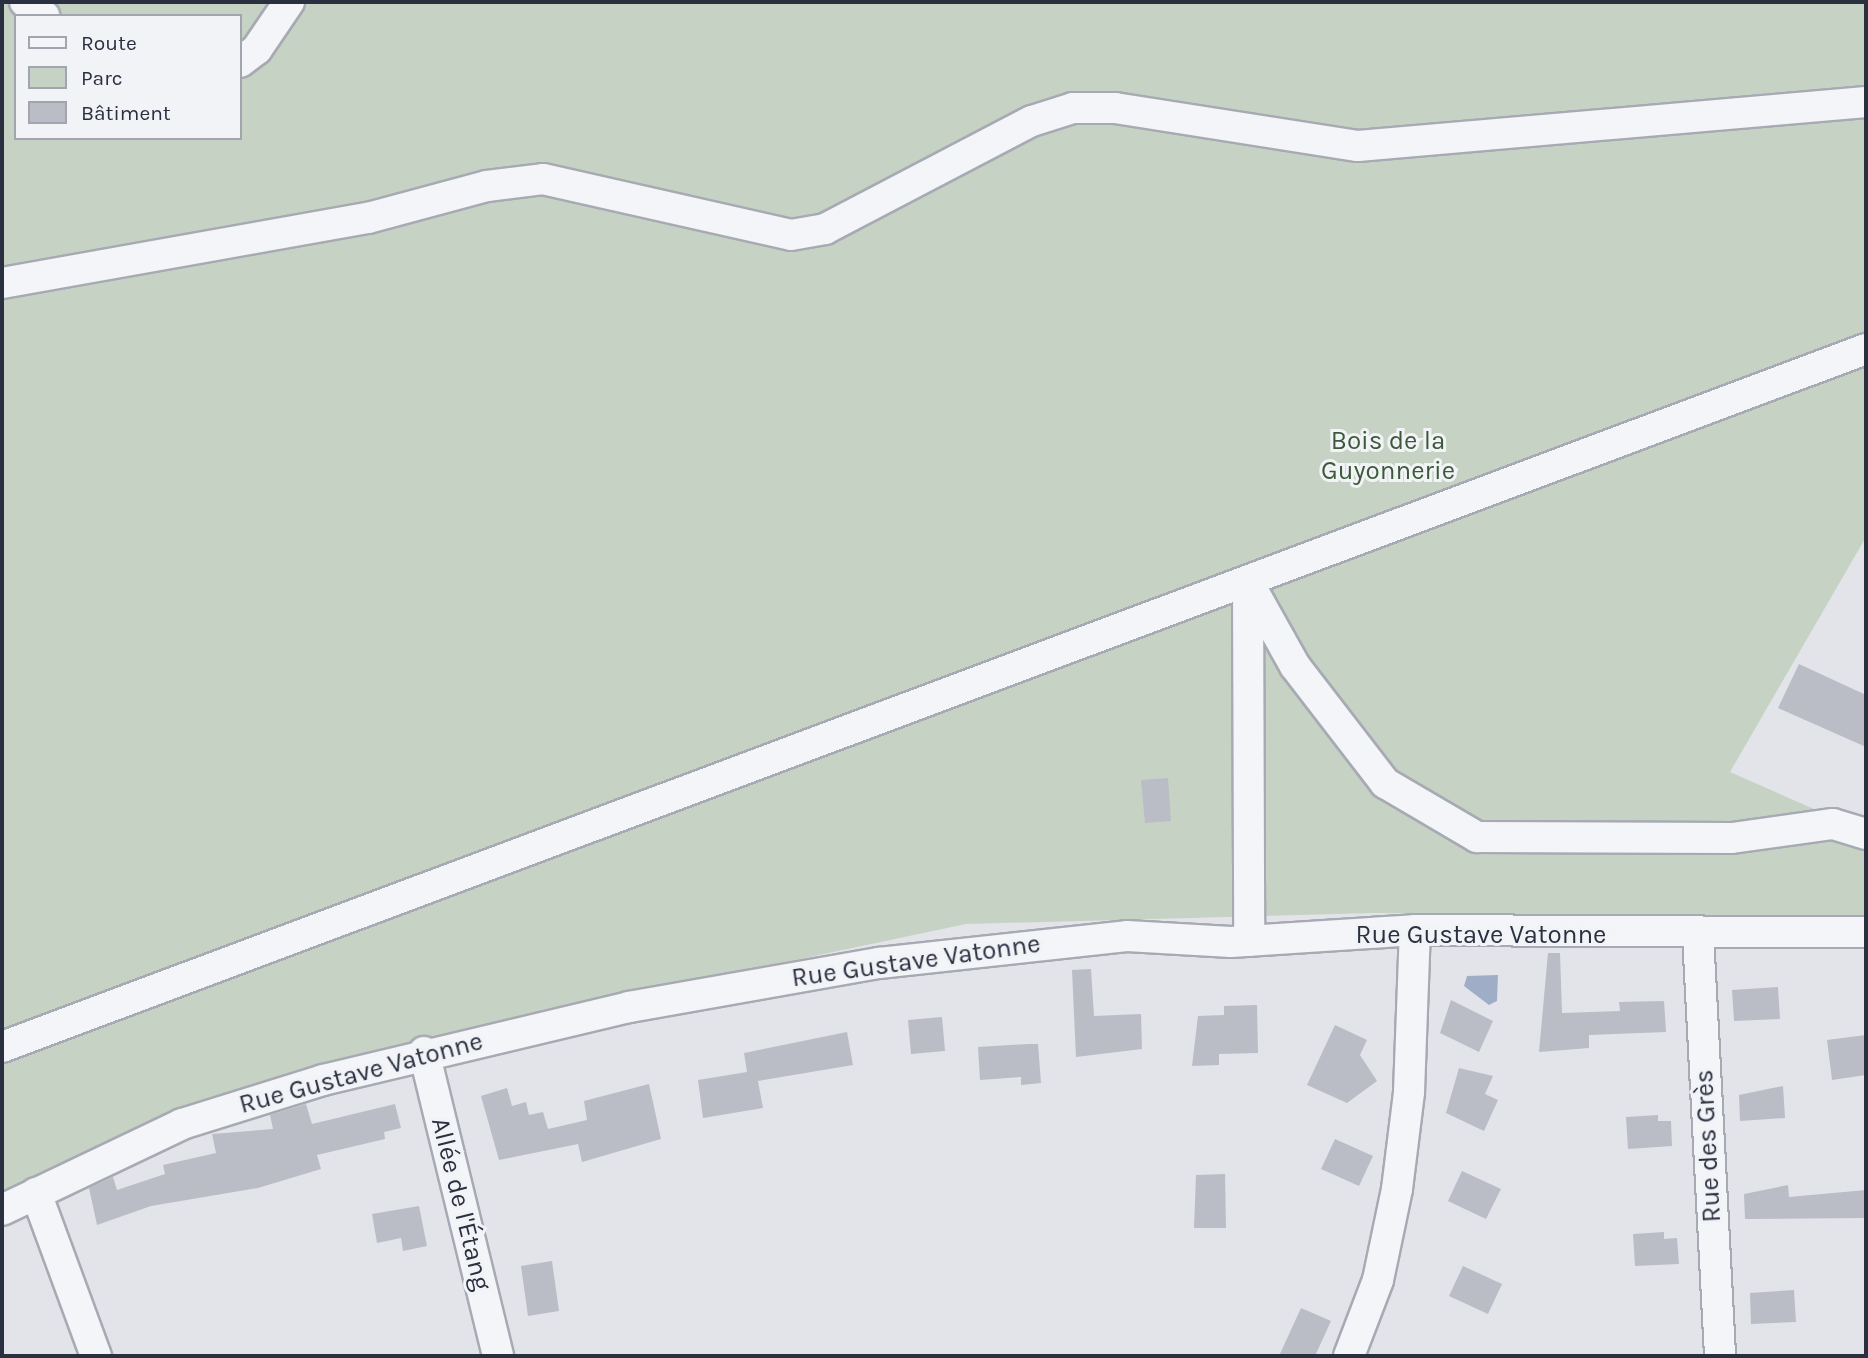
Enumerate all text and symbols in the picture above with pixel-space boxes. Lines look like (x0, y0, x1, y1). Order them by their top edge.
legend (14, 14, 242, 140)
text: Route (81, 31, 137, 55)
text: Parc (81, 66, 123, 90)
text: Bâtiment (81, 101, 171, 125)
park label: Bois de la Guyonnerie (1321, 425, 1455, 486)
street label: Rue Gustave Vatonne (1356, 919, 1606, 951)
street label: Rue Gustave Vatonne (790, 928, 1042, 994)
street label: Rue Gustave Vatonne (236, 1025, 486, 1121)
street label: Rue des Grès (1688, 1069, 1728, 1223)
street label: Allée de l'Étang (424, 1114, 498, 1294)

